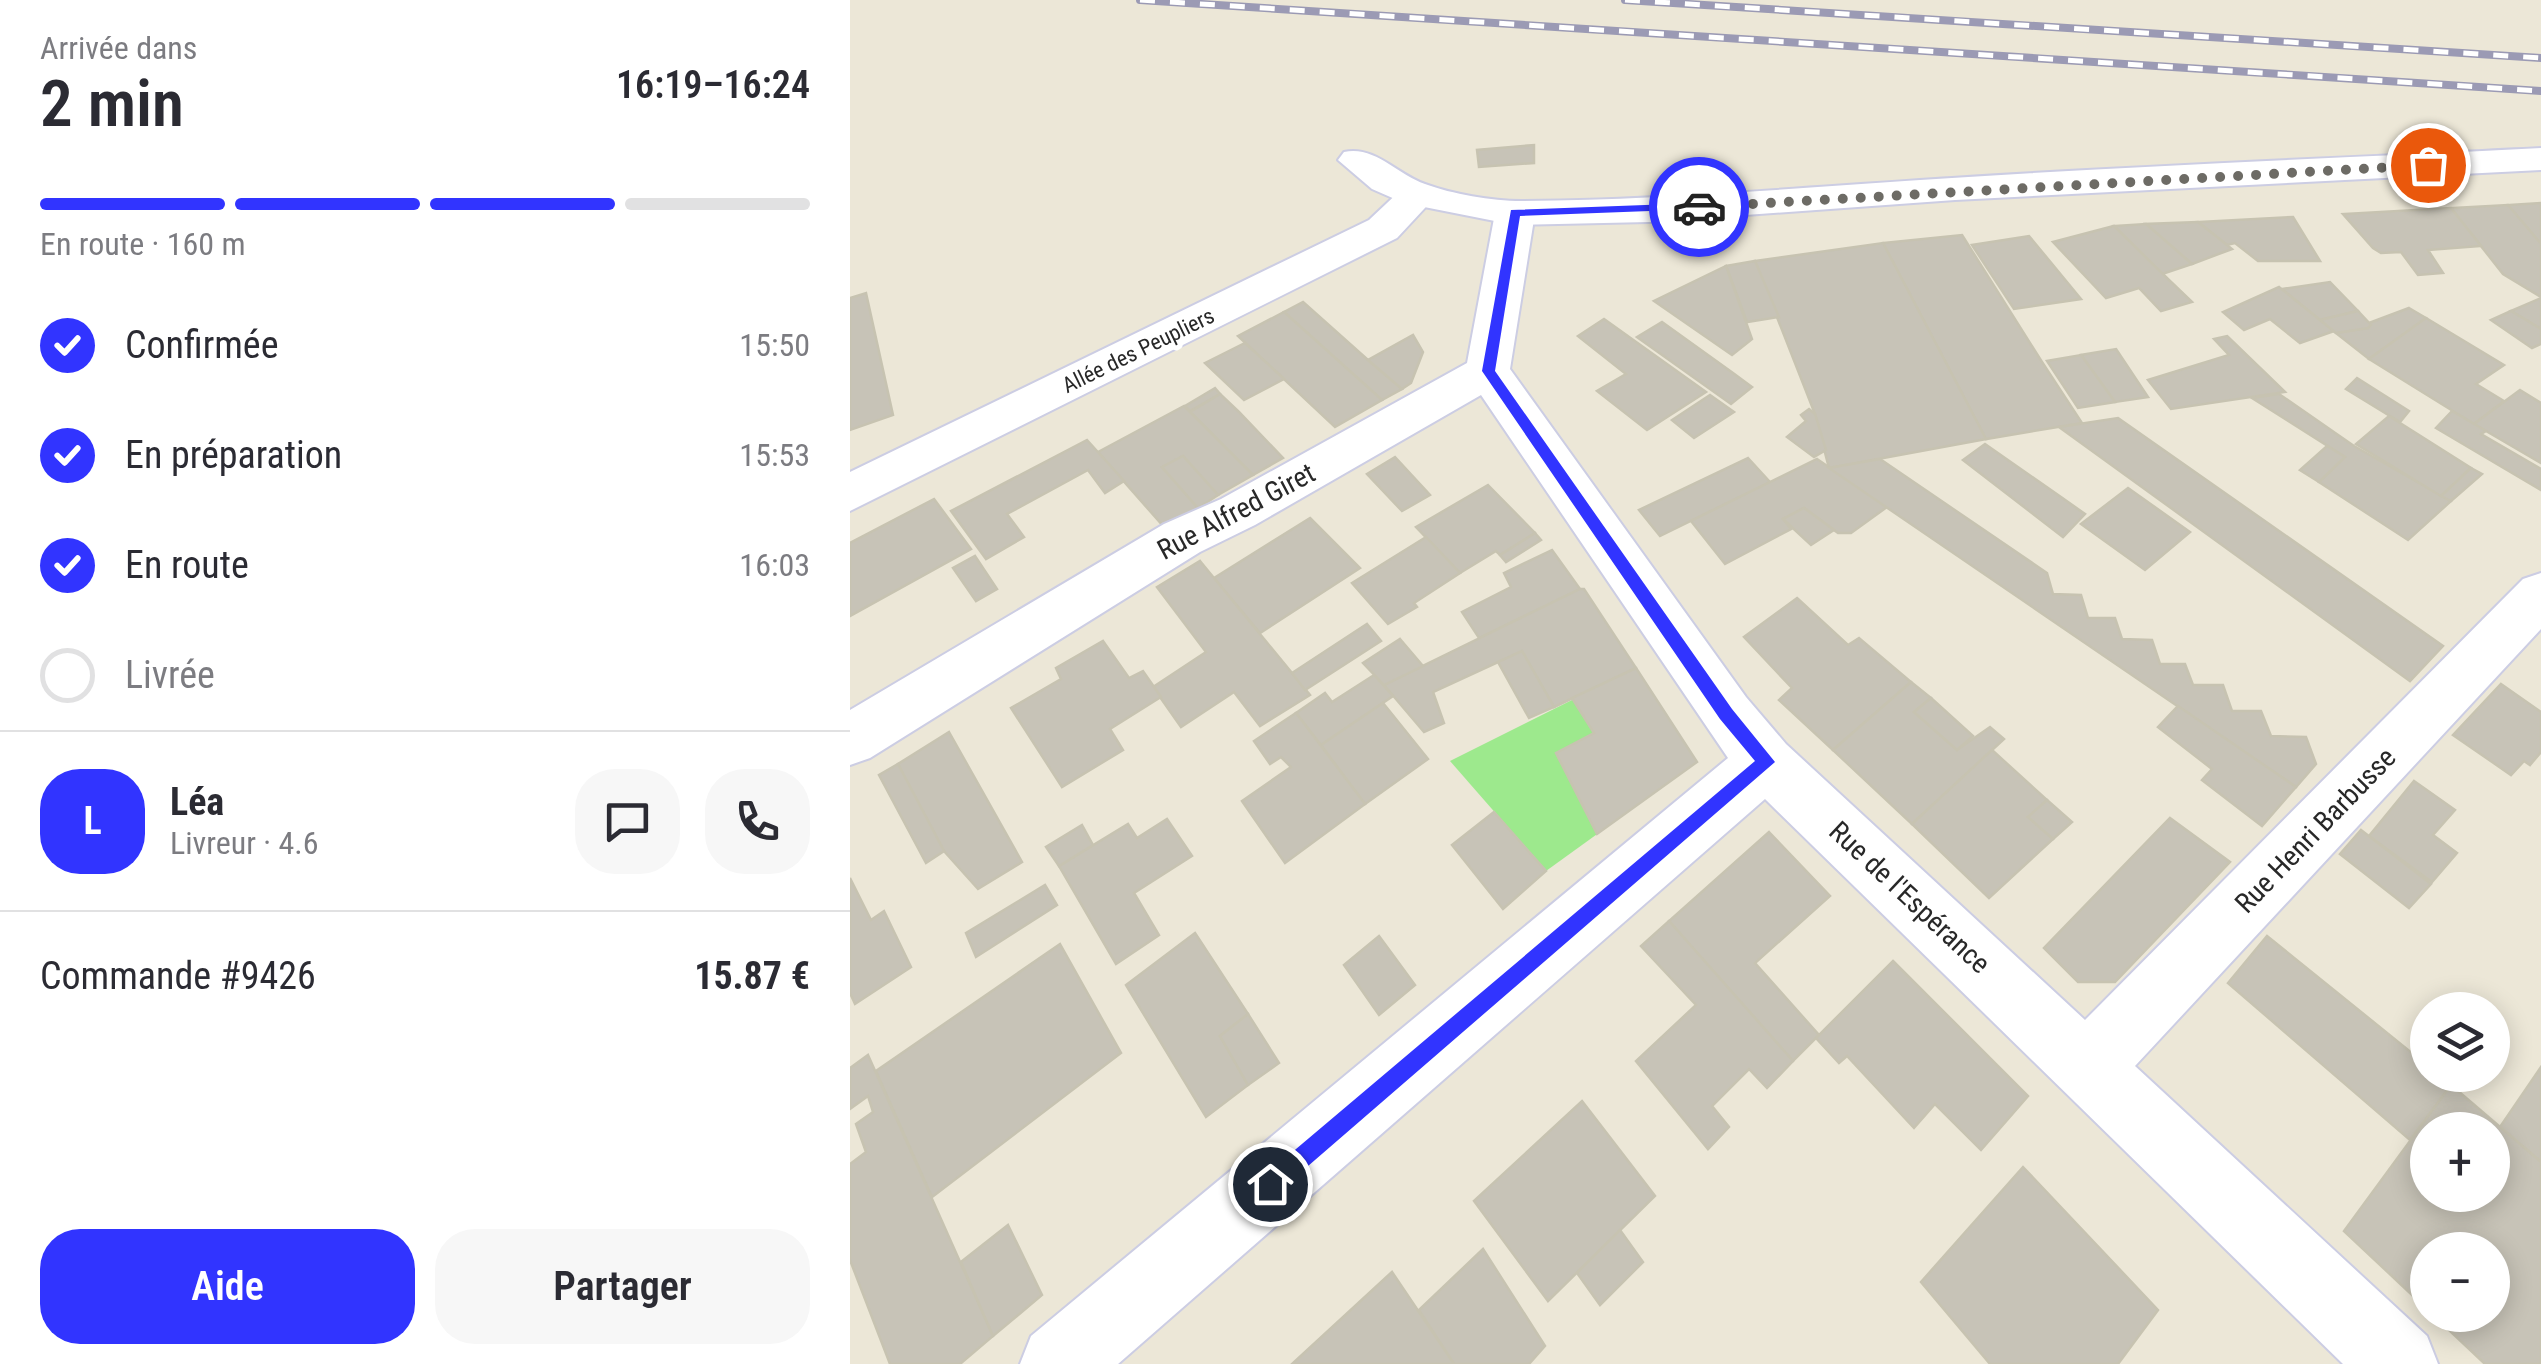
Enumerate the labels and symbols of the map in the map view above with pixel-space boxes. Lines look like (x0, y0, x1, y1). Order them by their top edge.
pin (2386, 123, 2471, 208)
courier (1649, 157, 1749, 257)
street label: Allée des Peupliers (1058, 303, 1218, 398)
street label: Rue Alfred Giret (1152, 456, 1321, 567)
street label: Rue Henri Barbusse (2228, 741, 2402, 920)
street label: Rue de l'Espérance (1823, 815, 1997, 980)
pin (1228, 1142, 1313, 1227)

